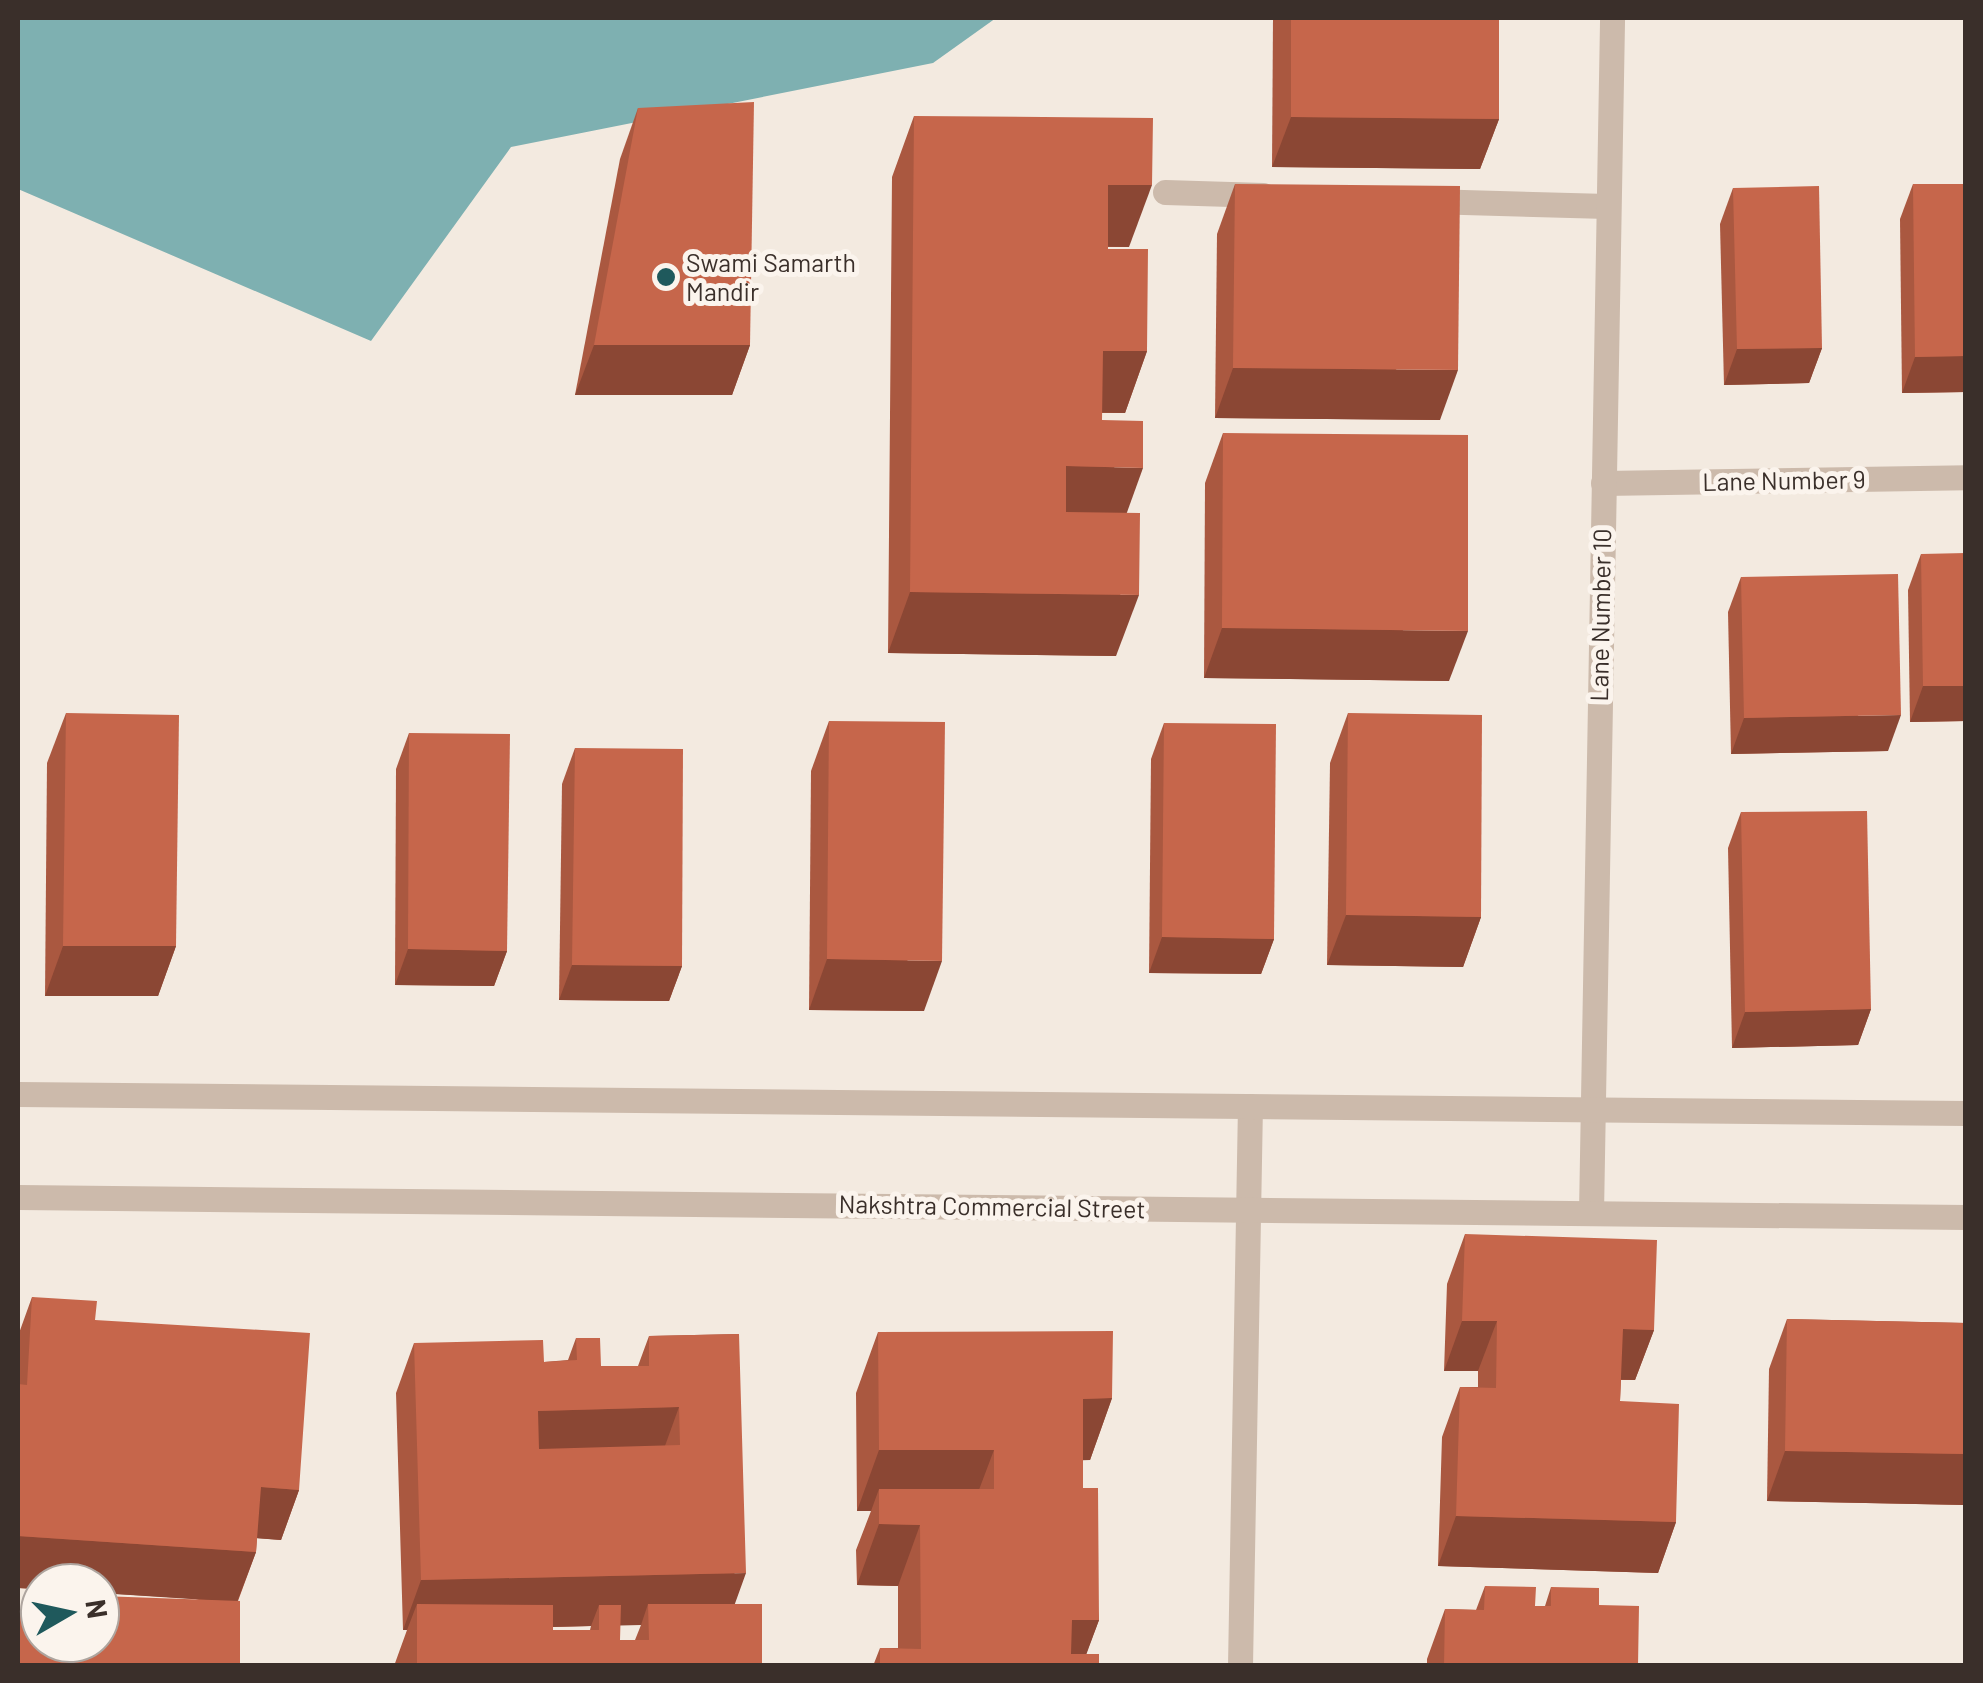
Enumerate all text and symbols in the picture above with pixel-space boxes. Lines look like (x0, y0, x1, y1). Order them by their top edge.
place label: Swami Samarth Mandir (686, 248, 856, 307)
marker: Swami Samarth Mandir (655, 266, 677, 288)
street label: Lane Number 9 (1702, 464, 1866, 496)
street label: Lane Number 10 (1583, 528, 1617, 702)
street label: Nakshtra Commercial Street (838, 1188, 1146, 1224)
north arrow (20, 1563, 120, 1663)
text: N (79, 1597, 116, 1620)

